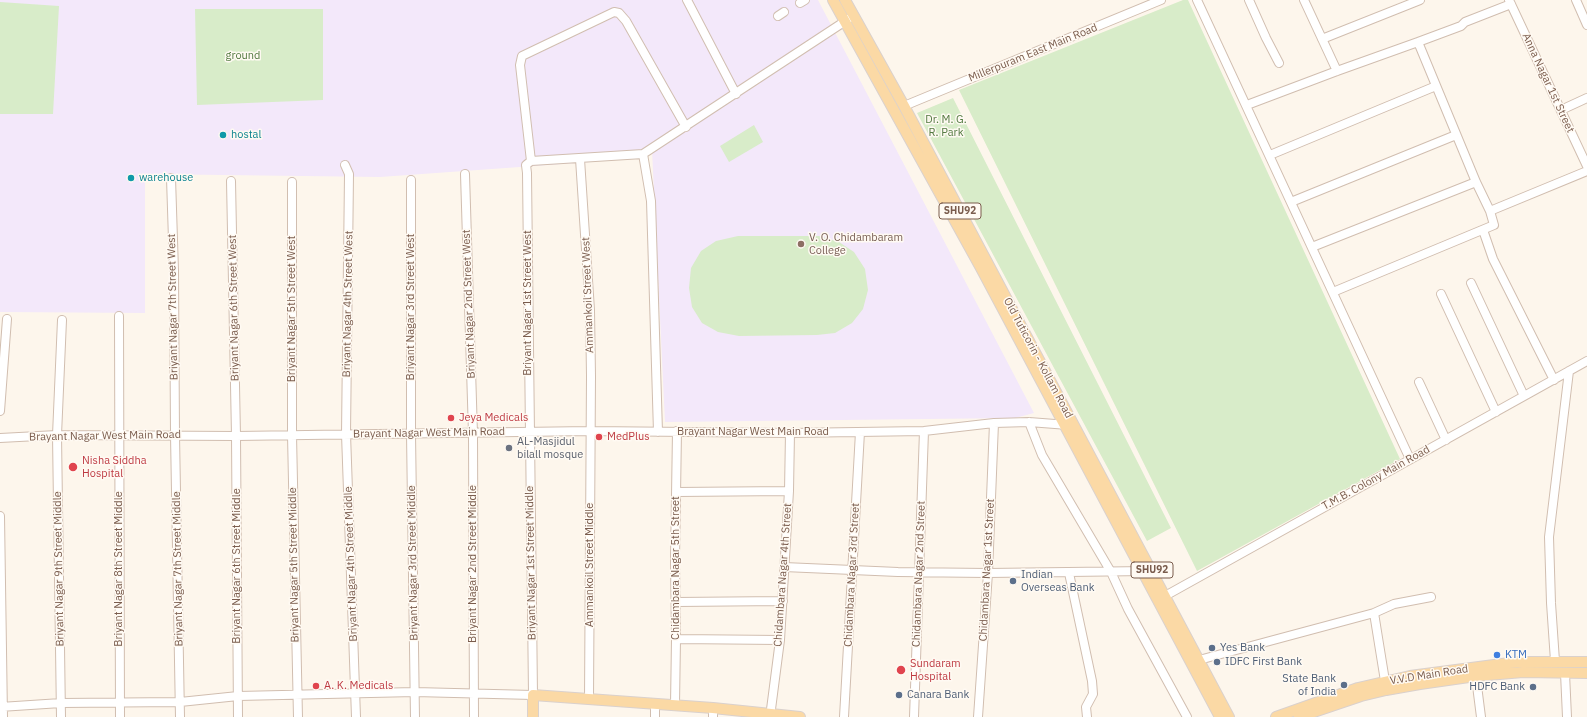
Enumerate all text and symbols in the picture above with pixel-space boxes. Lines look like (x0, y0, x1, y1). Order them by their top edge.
street label: Millerpuram East Main Road (967, 21, 1099, 85)
street label: Anna Nagar 1st Street (1519, 31, 1577, 135)
park label: ground (226, 49, 260, 63)
park label: Dr. M. G. R. Park (925, 113, 967, 139)
place label: hostal (231, 128, 261, 142)
marker: hostal (218, 130, 228, 140)
place label: warehouse (139, 171, 193, 185)
marker: warehouse (126, 173, 136, 183)
road number: SHU92 (939, 203, 981, 219)
street label: Briyant Nagar 2nd Street West (460, 229, 478, 379)
street label: Briyant Nagar 1st Street West (521, 230, 535, 376)
street label: Briyant Nagar 4th Street West (340, 231, 356, 377)
place label: V. O. Chidambaram College (809, 231, 903, 257)
street label: Briyant Nagar 7th Street West (165, 234, 181, 380)
street label: Briyant Nagar 3rd Street West (404, 234, 418, 380)
street label: Briyant Nagar 6th Street West (226, 235, 242, 381)
street label: Briyant Nagar 5th Street West (285, 236, 299, 382)
street label: Ammankoil Street West (579, 237, 597, 353)
marker: V. O. Chidambaram College (796, 239, 806, 249)
street label: Old Tuticorin - Kollam Road (1001, 295, 1075, 421)
place label: Jeya Medicals (459, 411, 528, 425)
marker: Jeya Medicals (446, 413, 456, 423)
street label: Brayant Nagar West Main Road (353, 425, 505, 441)
street label: Brayant Nagar West Main Road (677, 425, 829, 439)
street label: Brayant Nagar West Main Road (29, 428, 181, 444)
place label: MedPlus (607, 430, 650, 444)
marker: MedPlus (594, 432, 604, 442)
place label: AL-Masjidul bilall mosque (517, 435, 583, 461)
marker: AL-Masjidul bilall mosque (504, 443, 514, 453)
street label: T.M.B. Colony Main Road (1320, 443, 1432, 513)
place label: Nisha Siddha Hospital (82, 454, 147, 480)
marker: Nisha Siddha Hospital (67, 461, 79, 473)
street label: Briyant Nagar 3rd Street Middle (405, 485, 421, 641)
street label: Briyant Nagar 2nd Street Middle (466, 485, 480, 643)
street label: Briyant Nagar 4th Street Middle (342, 486, 360, 642)
street label: Briyant Nagar 1st Street Middle (523, 486, 539, 640)
street label: Briyant Nagar 5th Street Middle (286, 487, 302, 643)
street label: Briyant Nagar 6th Street Middle (230, 488, 244, 644)
street label: Briyant Nagar 9th Street Middle (51, 491, 67, 647)
street label: Briyant Nagar 8th Street Middle (112, 491, 126, 647)
street label: Briyant Nagar 7th Street Middle (170, 491, 186, 647)
street label: Chidambara Nagar 5th Street (669, 496, 683, 640)
street label: Chidambara Nagar 1st Street (977, 498, 997, 642)
street label: Chidambara Nagar 2nd Street (910, 501, 928, 647)
street label: Ammankoil Street Middle (583, 503, 597, 627)
street label: Chidambara Nagar 4th Street (771, 503, 795, 647)
street label: Chidambara Nagar 3rd Street (842, 503, 862, 647)
road number: SHU92 (1131, 562, 1173, 578)
place label: Indian Overseas Bank (1021, 568, 1095, 594)
marker: Indian Overseas Bank (1008, 576, 1018, 586)
place label: Yes Bank (1220, 641, 1265, 655)
marker: Yes Bank (1207, 643, 1217, 653)
place label: KTM (1505, 648, 1527, 662)
marker: KTM (1492, 650, 1502, 660)
place label: IDFC First Bank (1225, 655, 1302, 669)
place label: Sundaram Hospital (910, 657, 961, 683)
marker: IDFC First Bank (1212, 657, 1222, 667)
street label: V.V.D Main Road (1389, 662, 1469, 688)
marker: Sundaram Hospital (895, 664, 907, 676)
place label: State Bank of India (1282, 672, 1336, 698)
place label: A. K. Medicals (324, 679, 393, 693)
marker: State Bank of India (1339, 680, 1349, 690)
place label: HDFC Bank (1469, 680, 1525, 694)
marker: A. K. Medicals (311, 681, 321, 691)
marker: HDFC Bank (1528, 682, 1538, 692)
place label: Canara Bank (907, 688, 969, 702)
marker: Canara Bank (894, 690, 904, 700)

